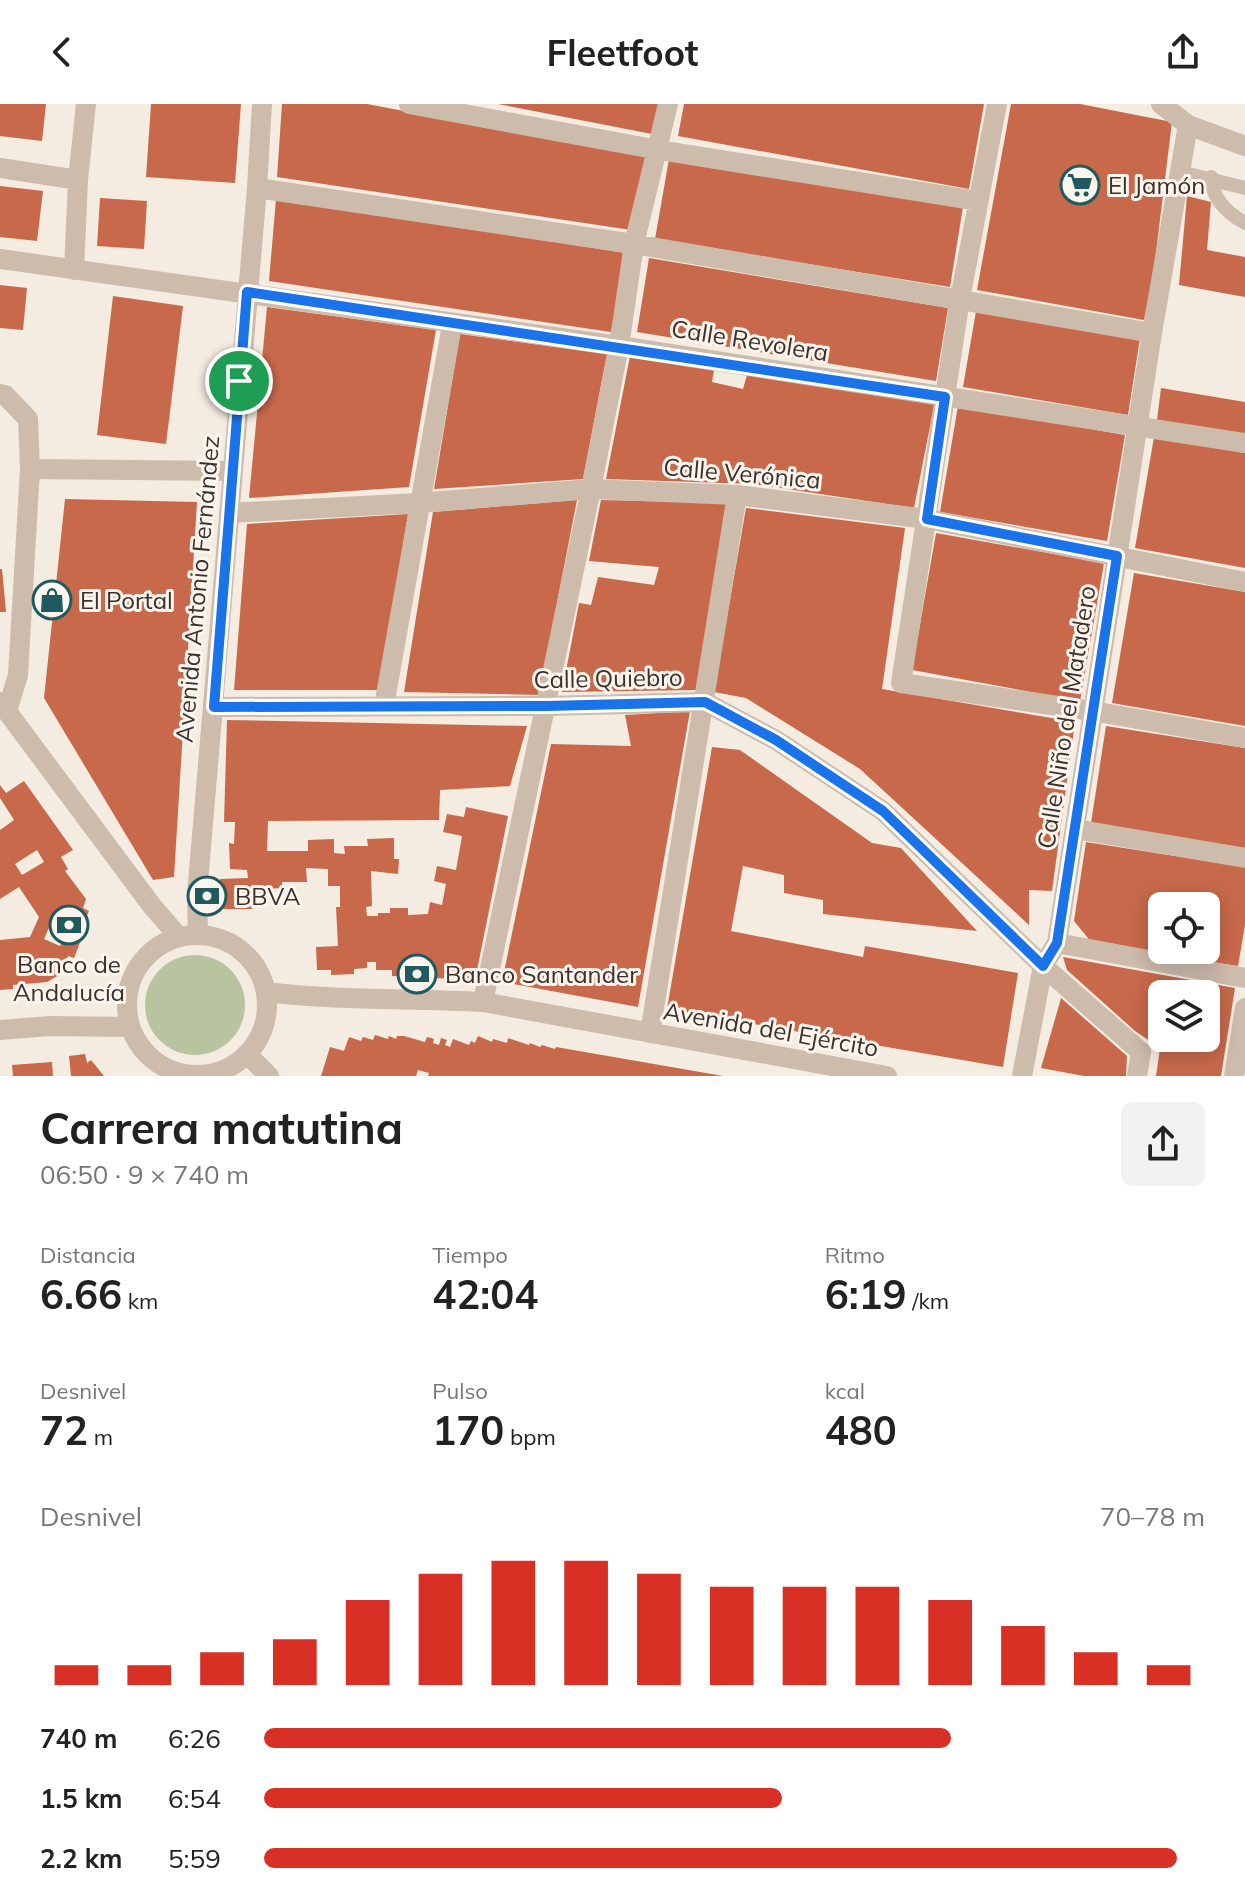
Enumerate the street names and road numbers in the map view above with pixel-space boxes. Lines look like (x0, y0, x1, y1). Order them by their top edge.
street label: Calle Revolera (669, 313, 831, 367)
street label: Avenida Antonio Fernández (169, 434, 225, 744)
street label: Calle Verónica (662, 451, 822, 495)
street label: Calle Niño del Matadero (1030, 583, 1102, 851)
street label: Calle Quiebro (533, 662, 683, 694)
street label: Avenida del Ejército (661, 995, 881, 1063)

